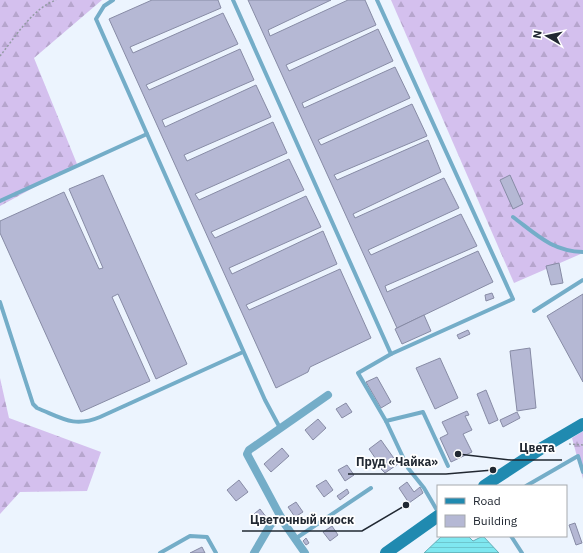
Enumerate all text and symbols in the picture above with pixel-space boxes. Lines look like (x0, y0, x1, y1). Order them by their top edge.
north arrow (527, 16, 567, 56)
text: N (530, 29, 545, 39)
callout: Цвета (511, 436, 562, 460)
text: Цвета (519, 440, 555, 455)
callout: Пруд «Чайка» (348, 450, 446, 474)
text: Пруд «Чайка» (356, 454, 438, 469)
legend (437, 485, 567, 537)
text: Road (473, 493, 501, 508)
callout: Цветочный киоск (242, 507, 362, 531)
text: Цветочный киоск (250, 512, 354, 527)
text: Building (473, 513, 518, 528)

